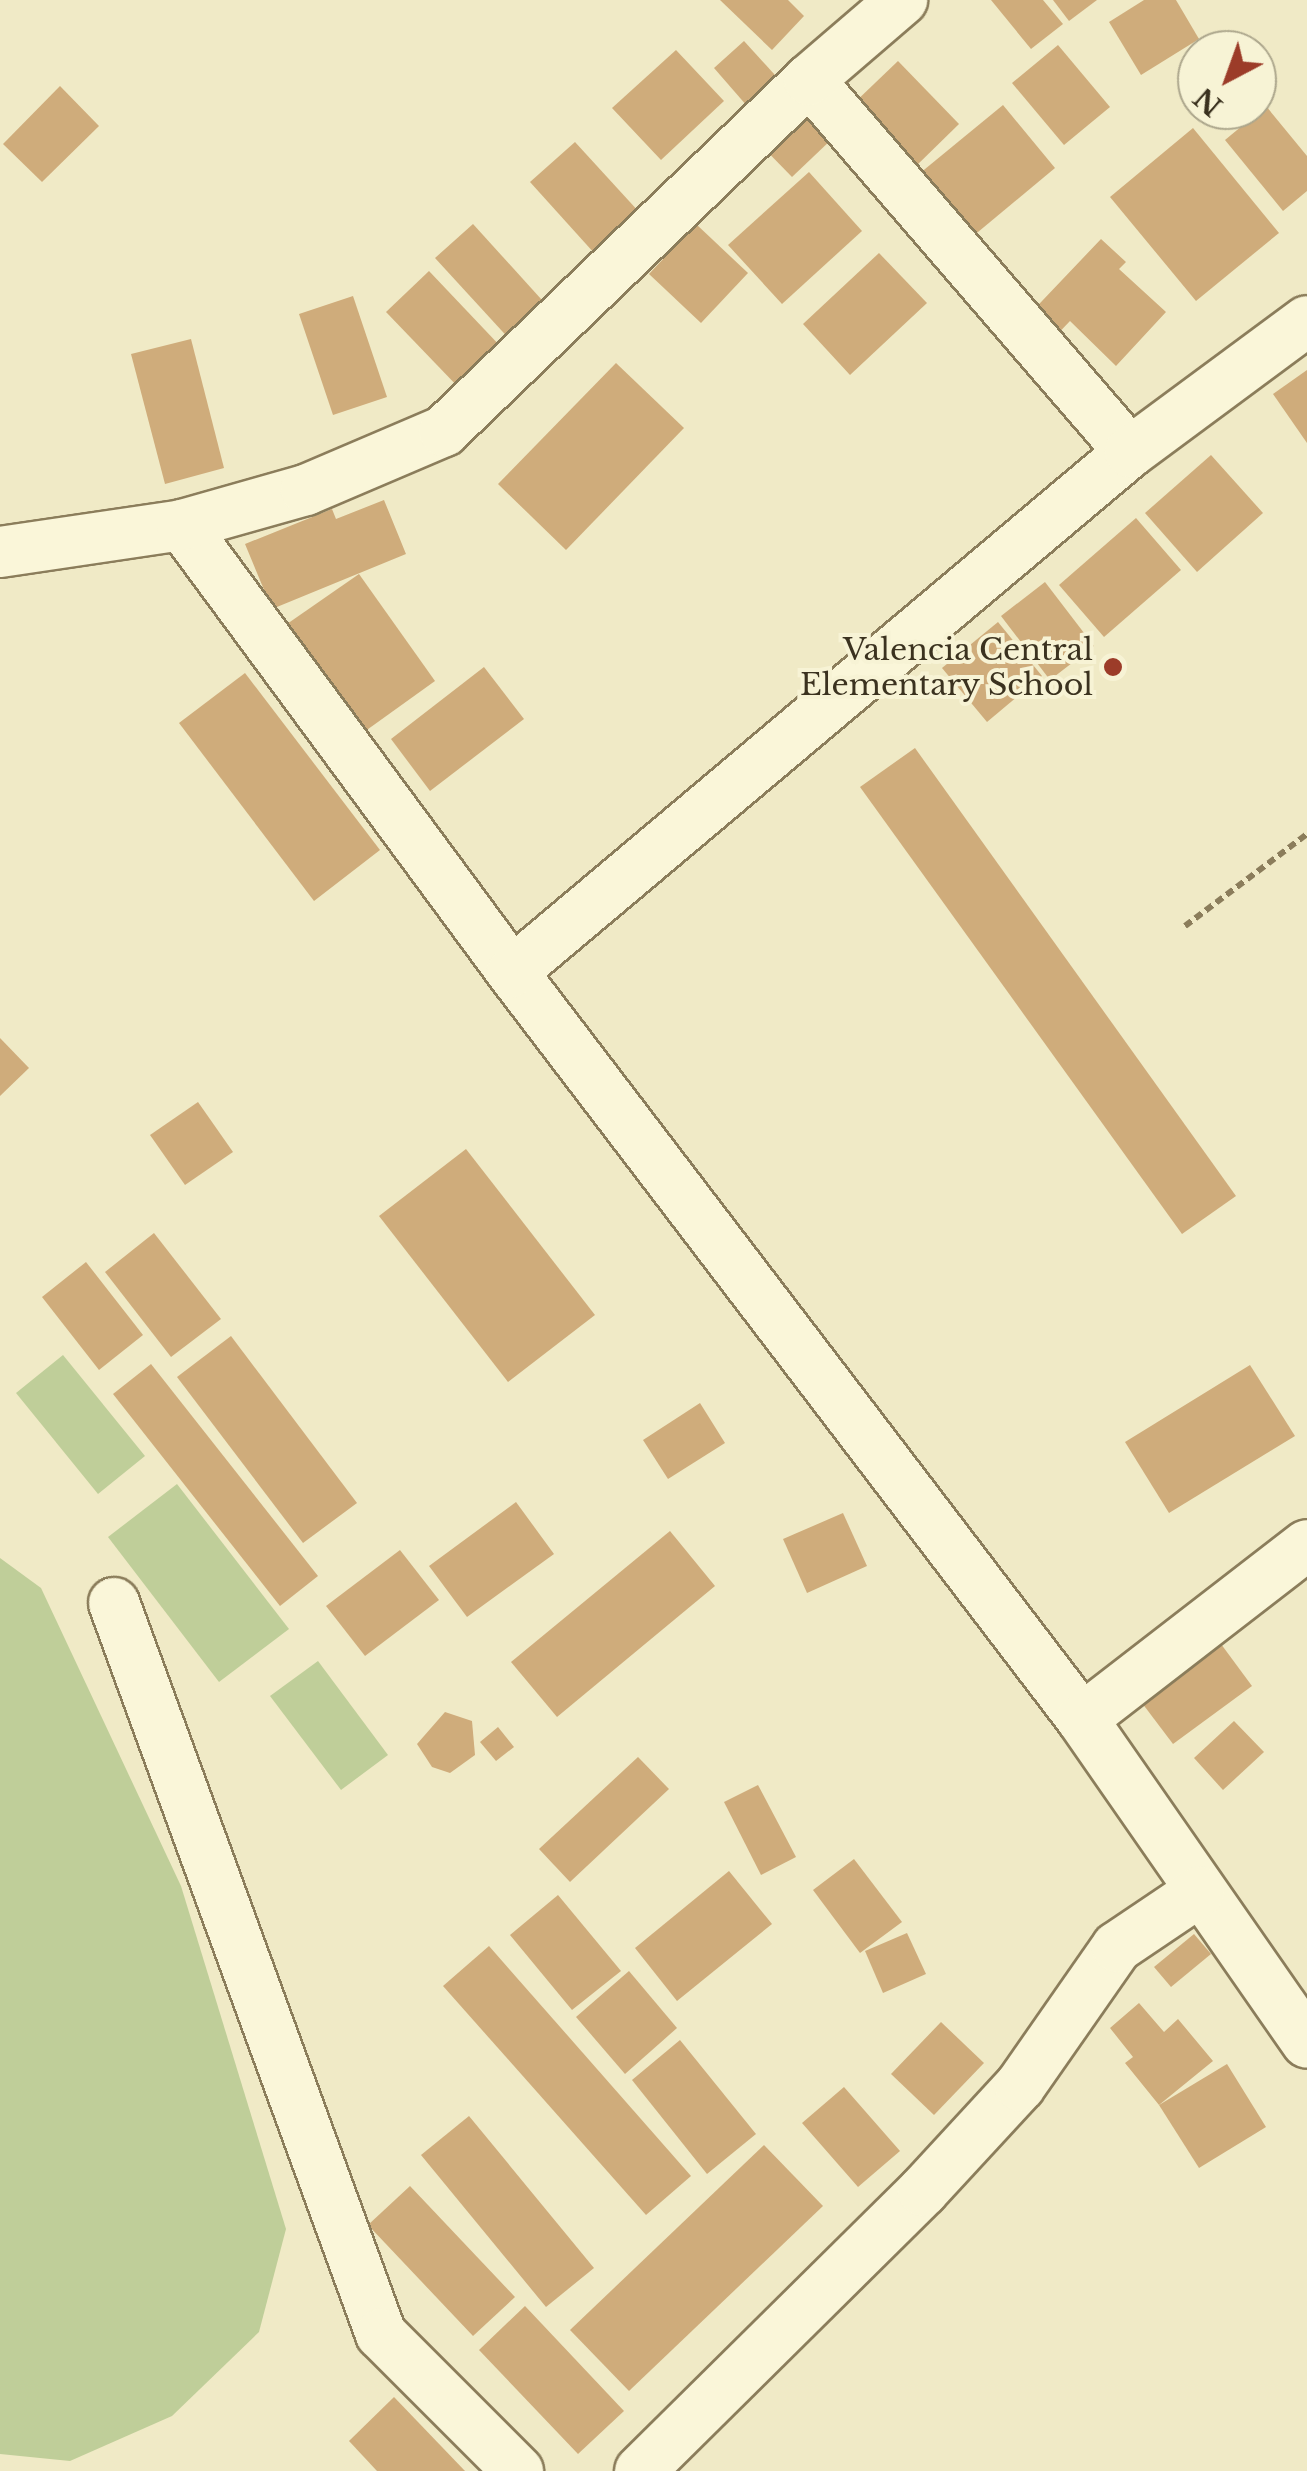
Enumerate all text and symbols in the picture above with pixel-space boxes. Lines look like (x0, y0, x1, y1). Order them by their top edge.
north arrow (1177, 30, 1277, 130)
text: N (1187, 80, 1230, 123)
place label: Valencia Central Elementary School (799, 632, 1093, 702)
marker: Valencia Central Elementary School (1102, 656, 1124, 678)

